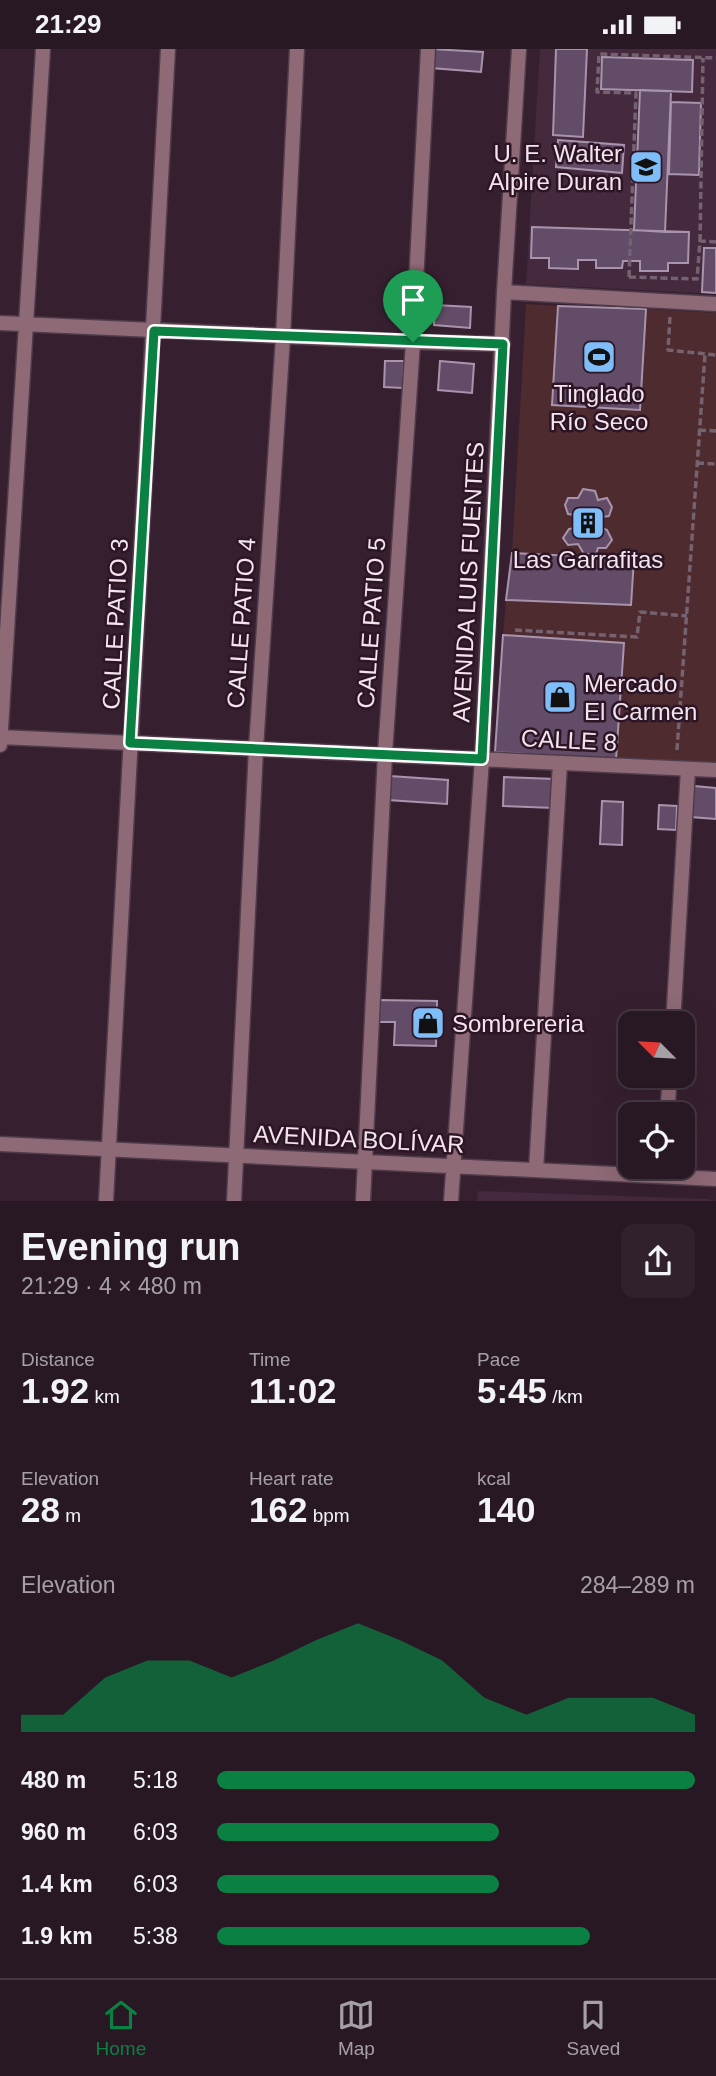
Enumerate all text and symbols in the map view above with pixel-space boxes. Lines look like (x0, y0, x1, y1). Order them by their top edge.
text: 21:29 (35, 9, 102, 39)
place label: U. E. Walter Alpire Duran (489, 140, 622, 195)
school or university icon: U. E. Walter Alpire Duran (627, 148, 665, 186)
pin (383, 270, 443, 342)
icon: arrive (394, 281, 432, 319)
sports icon: Tinglado Río Seco (580, 338, 618, 376)
place label: Tinglado Río Seco (550, 380, 648, 435)
street label: AVENIDA LUIS FUENTES (447, 441, 489, 723)
building icon: Las Garrafitas (569, 504, 607, 542)
street label: CALLE PATIO 4 (222, 537, 260, 709)
street label: CALLE PATIO 5 (352, 537, 390, 709)
street label: CALLE PATIO 3 (97, 538, 133, 710)
place label: Las Garrafitas (513, 546, 663, 573)
place label: Mercado El Carmen (584, 670, 697, 725)
shop icon: Mercado El Carmen (541, 678, 579, 716)
street label: CALLE 8 (520, 724, 618, 756)
shop icon: Sombrereria (409, 1004, 447, 1042)
place label: Sombrereria (452, 1010, 585, 1037)
north arrow (618, 1011, 695, 1089)
map controls (618, 1011, 695, 1179)
button: locate (618, 1102, 695, 1179)
street label: AVENIDA BOLÍVAR (253, 1120, 465, 1158)
button: share (621, 1224, 695, 1298)
text: Evening run (21, 1226, 241, 1268)
text: 21:29 · 4 × 480 m (21, 1273, 202, 1299)
text: Distance (21, 1349, 95, 1370)
text: Time (249, 1349, 291, 1370)
text: Pace (477, 1349, 520, 1370)
text: 1.92 (21, 1371, 89, 1410)
text: 11:02 (249, 1371, 337, 1410)
text: 5:45 (477, 1371, 547, 1410)
text: km (89, 1386, 120, 1407)
text: /km (547, 1386, 583, 1407)
text: Elevation (21, 1468, 99, 1489)
text: Heart rate (249, 1468, 333, 1489)
text: kcal (477, 1468, 511, 1489)
text: 28 (21, 1490, 60, 1529)
text: 162 (249, 1490, 307, 1529)
text: 140 (477, 1490, 535, 1529)
text: m (60, 1505, 81, 1526)
text: bpm (307, 1505, 350, 1526)
text: Elevation (21, 1572, 116, 1598)
text: 284–289 m (580, 1572, 695, 1598)
text: 480 m (21, 1767, 86, 1793)
text: 5:18 (133, 1767, 178, 1793)
text: 960 m (21, 1819, 86, 1845)
text: 6:03 (133, 1819, 178, 1845)
text: 1.4 km (21, 1871, 93, 1897)
text: 6:03 (133, 1871, 178, 1897)
text: 1.9 km (21, 1923, 93, 1949)
text: 5:38 (133, 1923, 178, 1949)
tab: Home (96, 1996, 146, 2060)
tab: Map (337, 1996, 375, 2060)
tab: Saved (567, 1996, 620, 2060)

